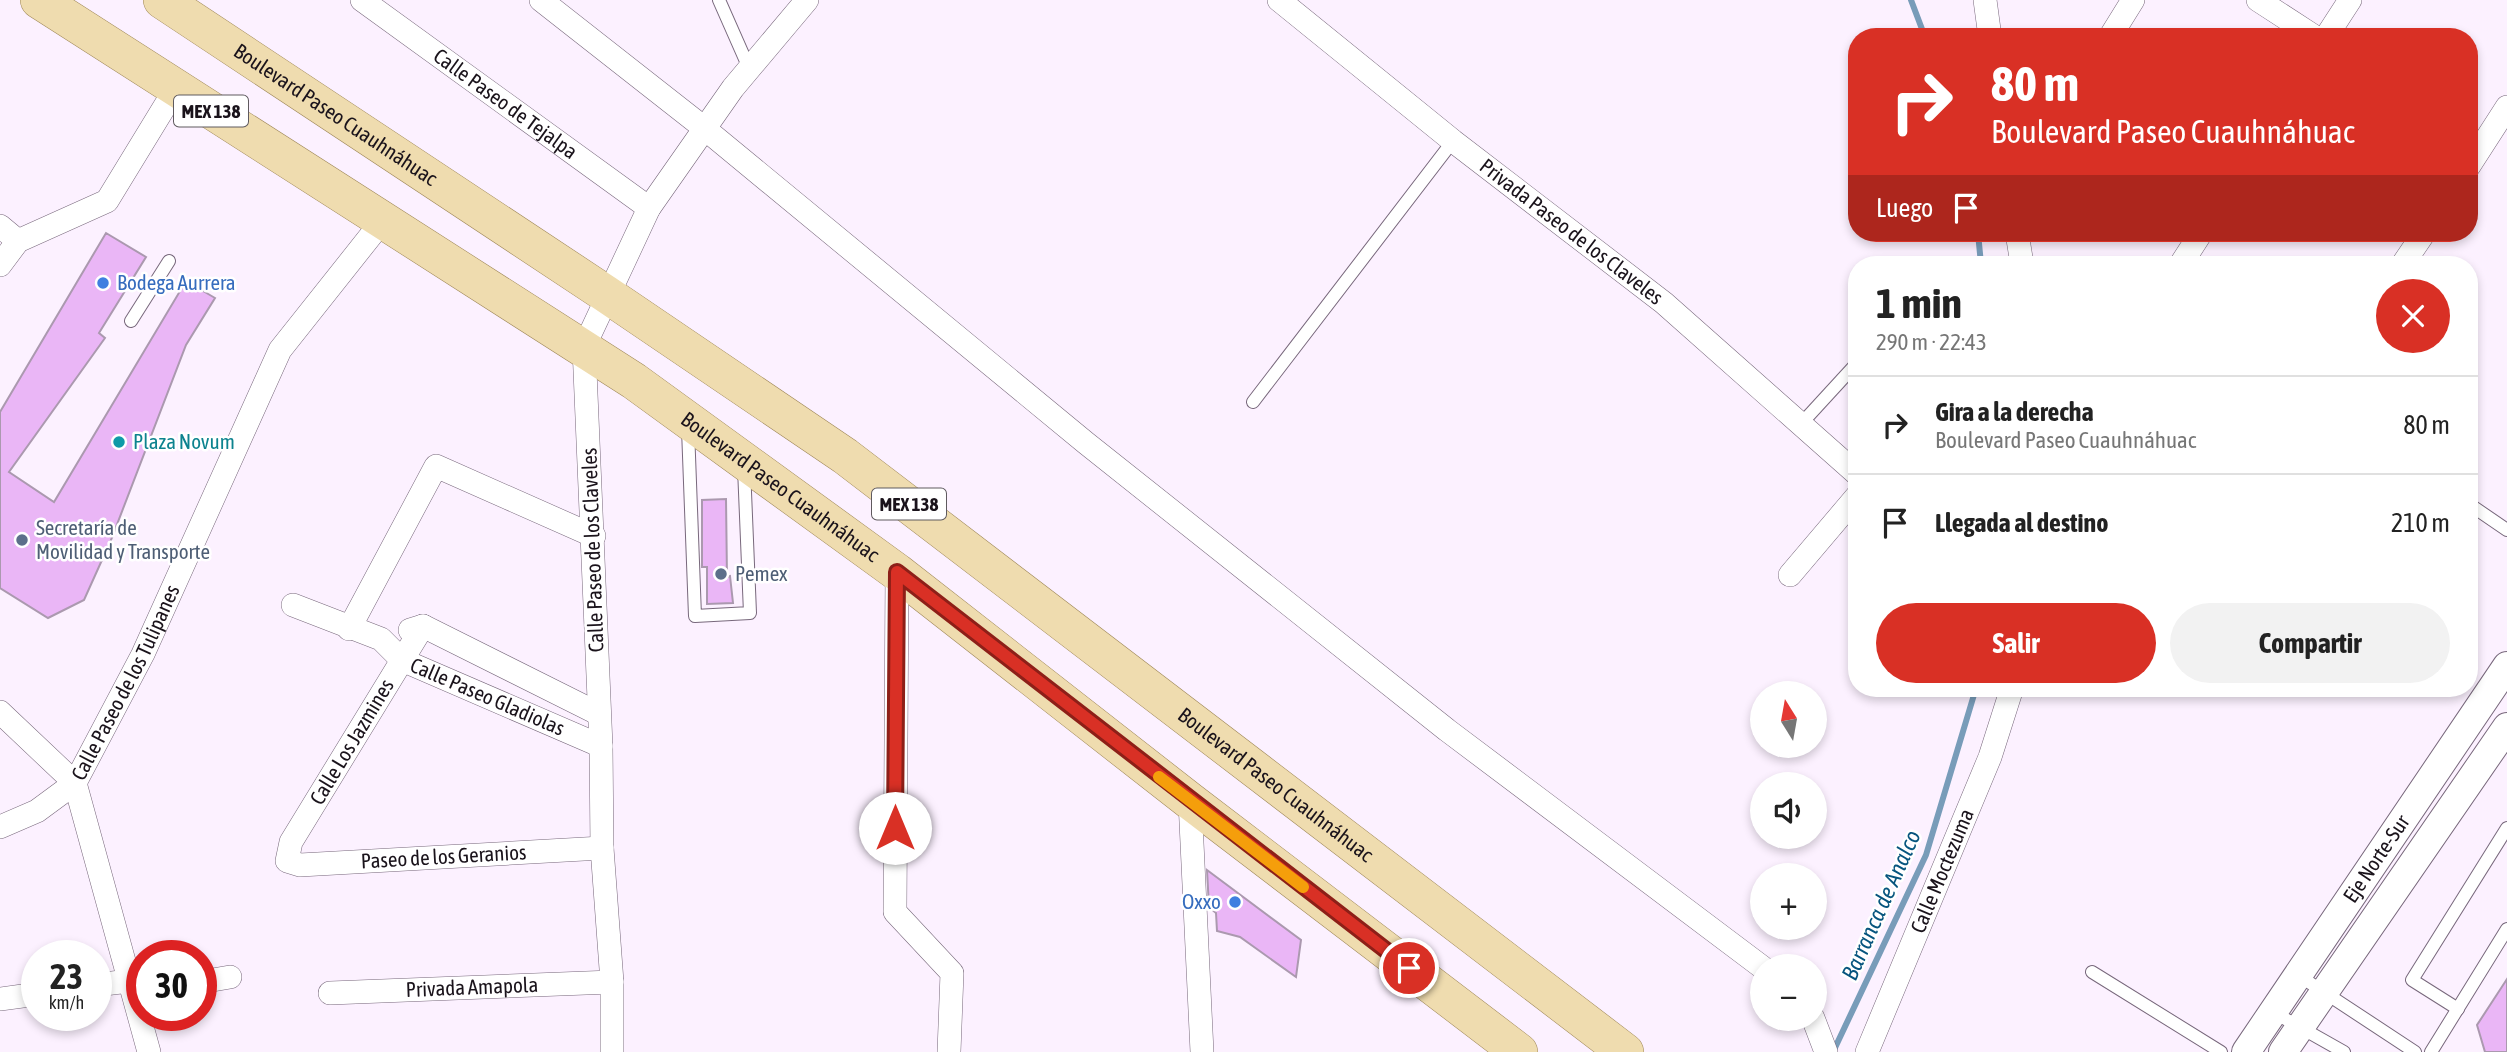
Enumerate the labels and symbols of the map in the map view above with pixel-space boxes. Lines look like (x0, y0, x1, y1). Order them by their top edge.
street label: Boulevard Paseo Cuauhnáhuac (230, 38, 442, 190)
street label: Calle Paseo de Tejalpa (429, 43, 582, 163)
road number: MEX 138 (174, 96, 248, 127)
street label: Privada Paseo de los Claveles (1475, 153, 1668, 309)
place label: Bodega Aurrera (117, 270, 235, 294)
marker: Bodega Aurrera (95, 275, 111, 291)
street label: Boulevard Paseo Cuauhnáhuac (677, 406, 884, 566)
place label: Plaza Novum (133, 429, 235, 453)
marker: Plaza Novum (111, 434, 127, 450)
street label: Calle Paseo de los Claveles (576, 447, 608, 653)
road number: MEX 138 (872, 489, 946, 520)
place label: Secretaría de Movilidad y Transporte (36, 515, 210, 563)
marker: Secretaría de Movilidad y Transporte (14, 532, 30, 548)
place label: Pemex (735, 561, 788, 585)
marker: Pemex (713, 566, 729, 582)
street label: Calle Paseo de los Tulipanes (66, 581, 184, 784)
street label: Calle Paseo Gladiolas (407, 652, 569, 740)
street label: Calle Los Jazmines (304, 674, 398, 809)
north arrow (1750, 681, 1827, 758)
street label: Boulevard Paseo Cuauhnáhuac (1174, 702, 1378, 866)
position arrow (858, 791, 932, 865)
street label: Calle Moctezuma (1905, 805, 1978, 936)
street label: Eje Norte-Sur (2338, 809, 2414, 907)
water label: Barranca de Analco (1836, 826, 1926, 984)
street label: Paseo de los Geranios (360, 839, 527, 873)
place label: Oxxo (1182, 889, 1221, 913)
marker: Oxxo (1227, 894, 1243, 910)
pin (1379, 938, 1439, 998)
speed limit sign: 30 (126, 940, 217, 1031)
street label: Privada Amapola (405, 972, 539, 1001)

